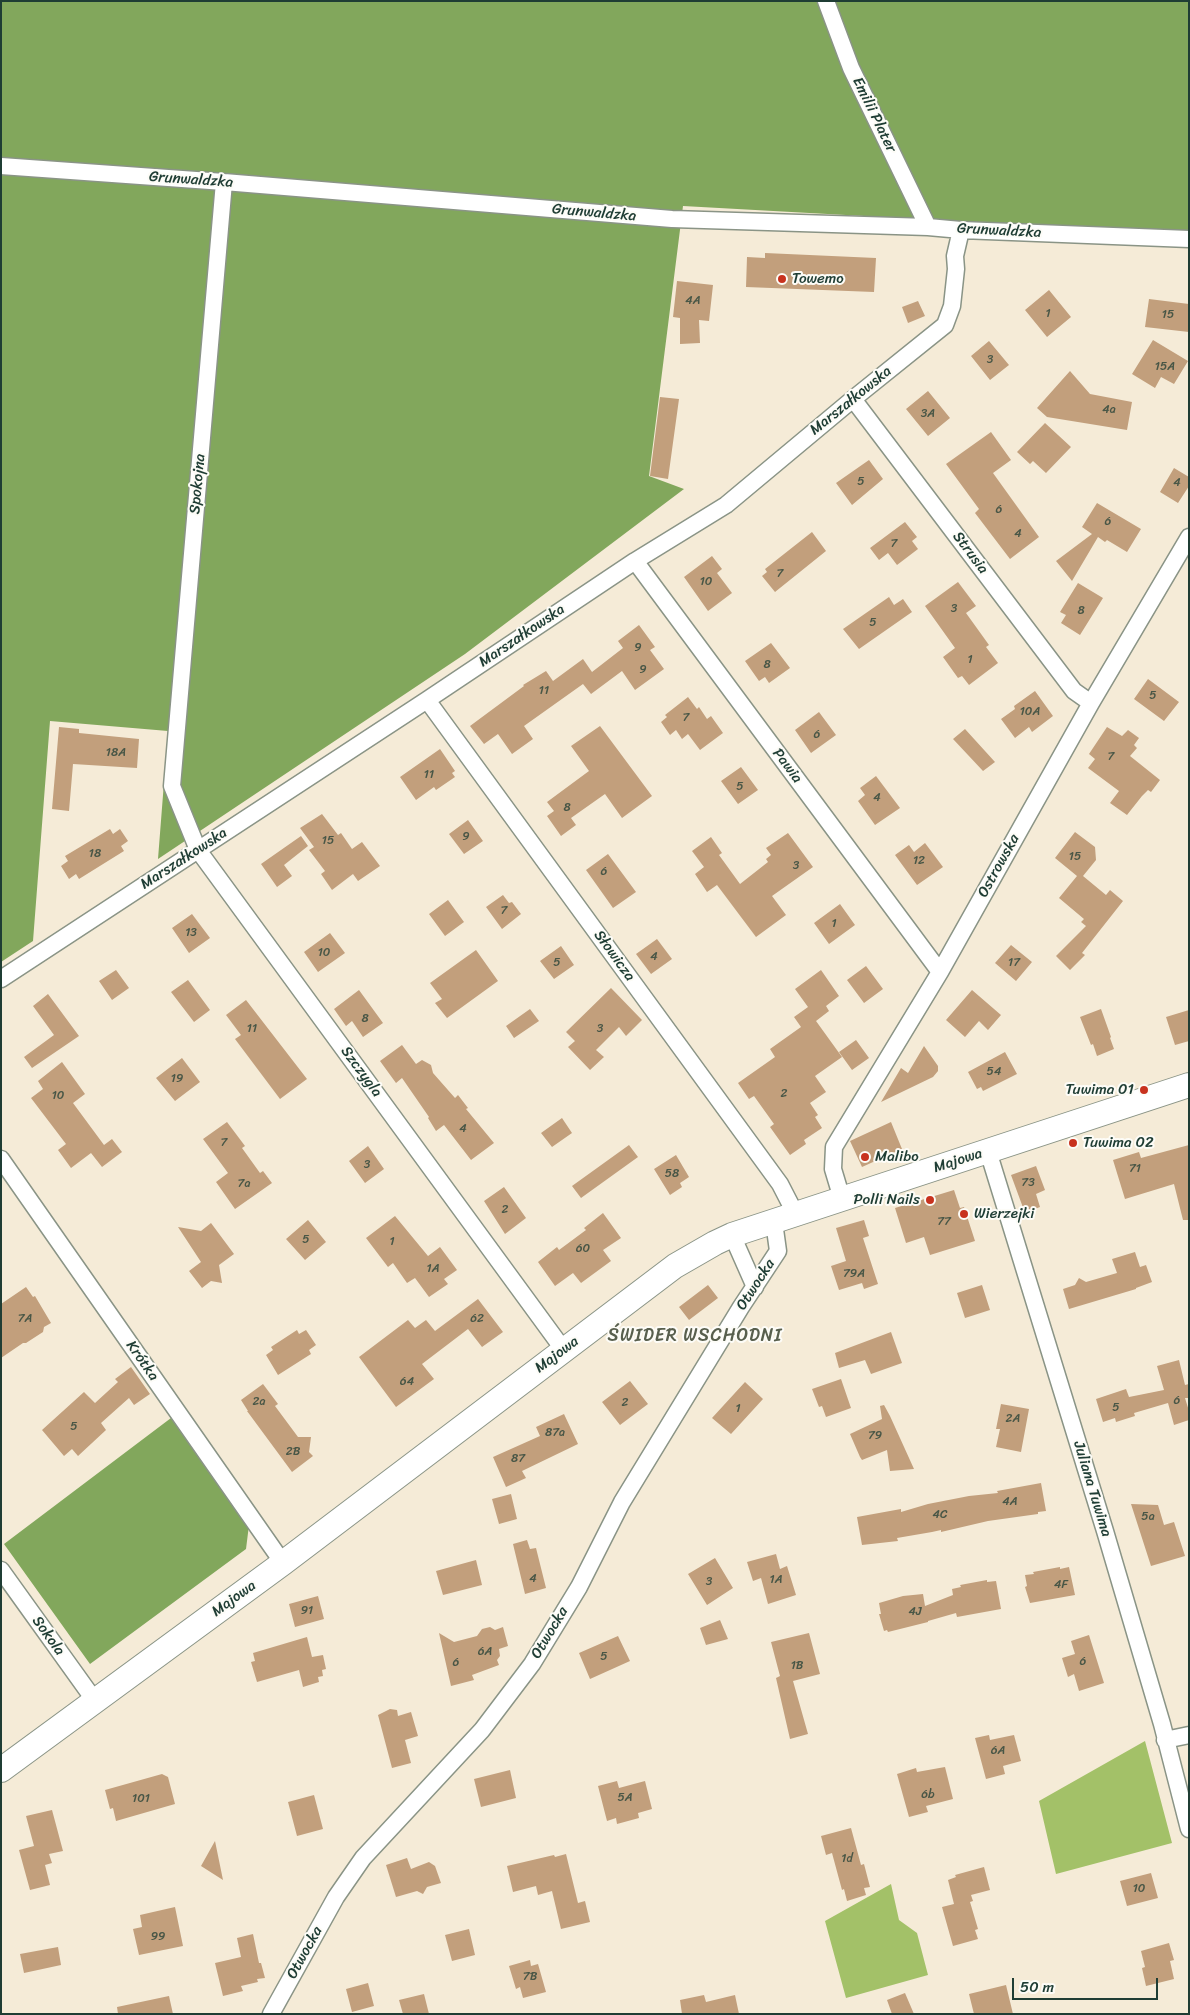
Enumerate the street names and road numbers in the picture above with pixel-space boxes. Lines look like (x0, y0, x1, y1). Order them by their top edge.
street label: Emilii Plater (848, 74, 900, 156)
street label: Grunwaldzka (148, 168, 234, 192)
street label: Grunwaldzka (551, 200, 637, 226)
street label: Grunwaldzka (956, 220, 1042, 242)
street label: Marszałkowska (807, 363, 895, 439)
street label: Spokojna (186, 453, 210, 515)
street label: Strusia (948, 528, 992, 578)
street label: Marszałkowska (476, 601, 568, 671)
street label: Pawia (768, 745, 806, 787)
street label: Marszałkowska (137, 824, 231, 894)
street label: Ostrowska (974, 831, 1024, 901)
street label: Słowicza (589, 927, 639, 985)
street label: Szczygla (337, 1043, 385, 1101)
street label: Majowa (931, 1145, 985, 1177)
street label: Otwocka (733, 1256, 779, 1314)
street label: Majowa (532, 1333, 582, 1377)
street label: Krótka (122, 1337, 162, 1385)
street label: Juliana Tuwima (1069, 1439, 1115, 1539)
street label: Majowa (208, 1577, 260, 1621)
street label: Otwocka (528, 1604, 572, 1662)
street label: Sokola (28, 1613, 68, 1659)
street label: Otwocka (283, 1924, 327, 1982)

